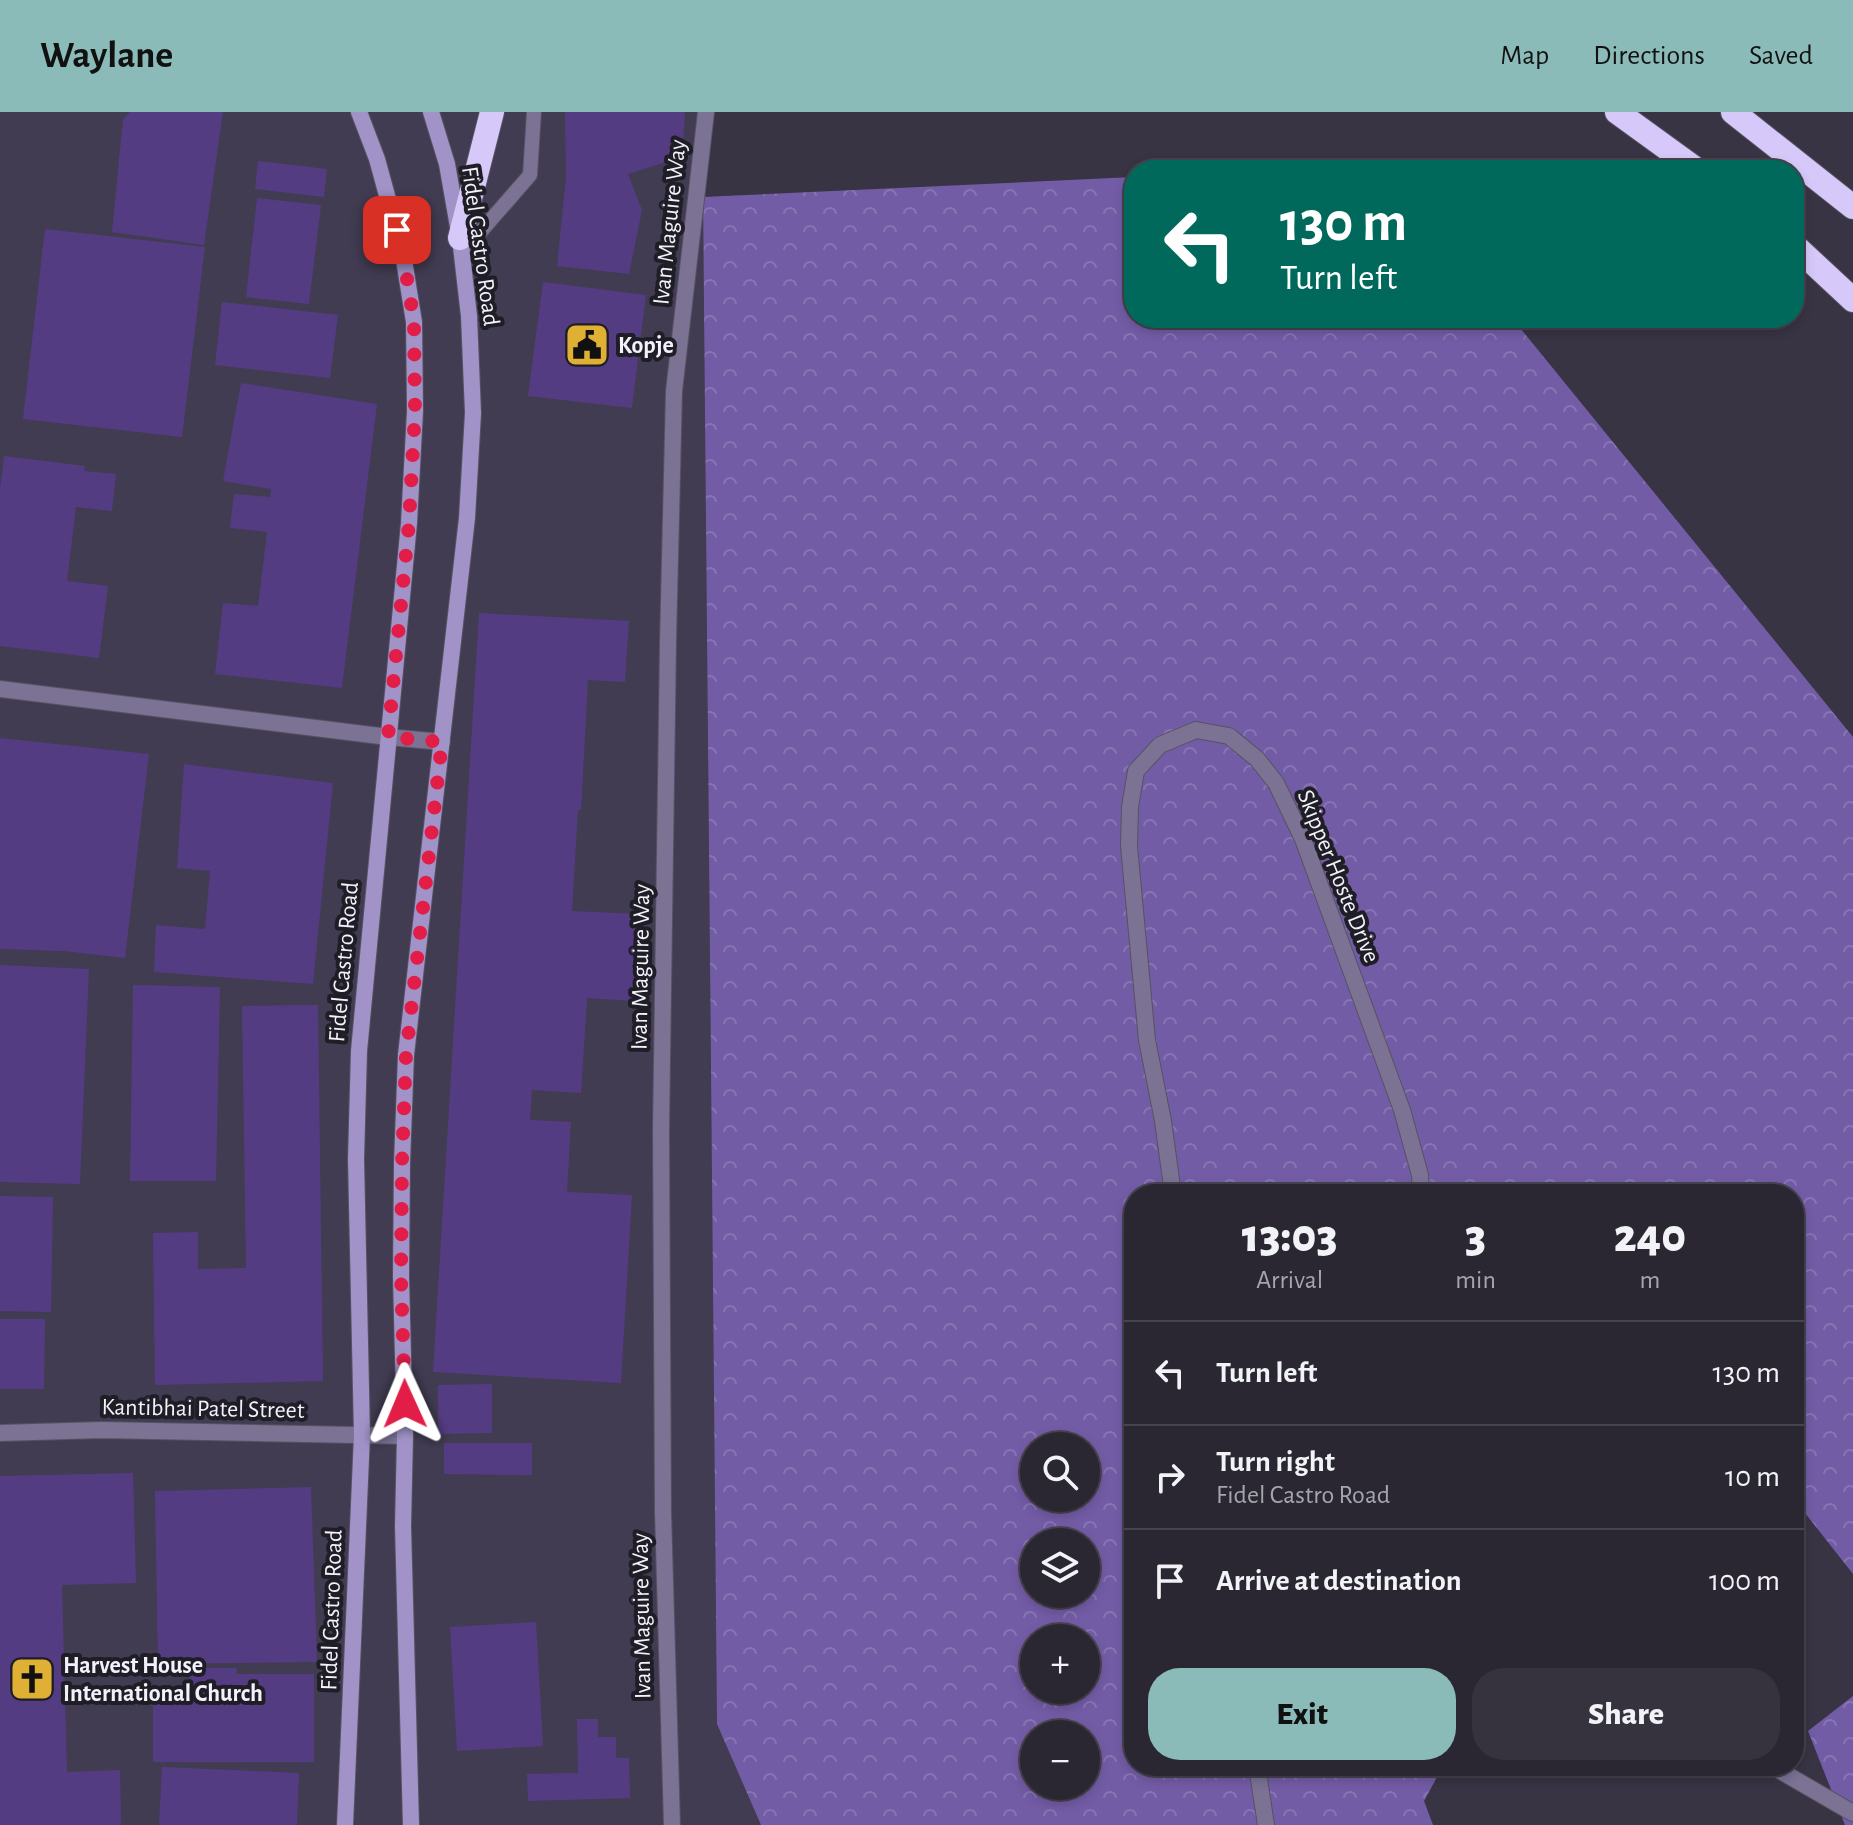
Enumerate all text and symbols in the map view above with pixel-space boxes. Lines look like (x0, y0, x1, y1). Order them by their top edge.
text: Waylane (40, 37, 173, 75)
text: Map (1500, 42, 1549, 70)
text: Directions (1593, 42, 1705, 70)
text: Saved (1749, 42, 1813, 70)
street label: Ivan Maguire Way (649, 138, 691, 306)
street label: Fidel Castro Road (457, 165, 503, 327)
icon: left (1148, 192, 1252, 296)
text: 130 m (1280, 195, 1407, 251)
pin (363, 196, 431, 264)
icon: arrive (375, 208, 419, 252)
text: Turn left (1280, 260, 1397, 296)
public building icon: Kopje (563, 321, 611, 369)
place label: Kopje (618, 334, 674, 358)
street label: Skipper Hoste Drive (1292, 787, 1384, 966)
street label: Fidel Castro Road (325, 881, 363, 1043)
street label: Ivan Maguire Way (628, 884, 654, 1050)
text: 13:03 (1242, 1213, 1338, 1261)
text: 3 (1465, 1213, 1486, 1261)
text: 240 (1614, 1213, 1686, 1261)
text: Arrival (1256, 1267, 1323, 1293)
text: min (1455, 1267, 1496, 1293)
text: m (1639, 1267, 1660, 1293)
icon: left (1148, 1351, 1192, 1395)
text: Turn left (1216, 1358, 1317, 1388)
text: 130 m (1713, 1358, 1780, 1388)
position arrow (363, 1362, 447, 1446)
street label: Kantibhai Patel Street (101, 1395, 305, 1423)
map controls (1020, 1432, 1100, 1800)
button: search (1020, 1432, 1100, 1512)
text: Turn right (1216, 1447, 1335, 1477)
icon: right (1148, 1455, 1192, 1499)
text: 10 m (1725, 1462, 1780, 1492)
text: Fidel Castro Road (1216, 1482, 1390, 1508)
button: layers (1020, 1528, 1100, 1608)
street label: Fidel Castro Road (317, 1529, 347, 1691)
street label: Ivan Maguire Way (629, 1533, 655, 1699)
icon: arrive (1148, 1559, 1192, 1603)
text: Arrive at destination (1216, 1566, 1462, 1596)
text: 100 m (1709, 1566, 1780, 1596)
button: + (1020, 1624, 1100, 1704)
place label: Harvest House International Church (63, 1654, 263, 1706)
church icon: Harvest House International Church (8, 1655, 56, 1703)
button: Exit (1148, 1668, 1456, 1760)
button: Share (1472, 1668, 1780, 1760)
button: − (1020, 1720, 1100, 1800)

